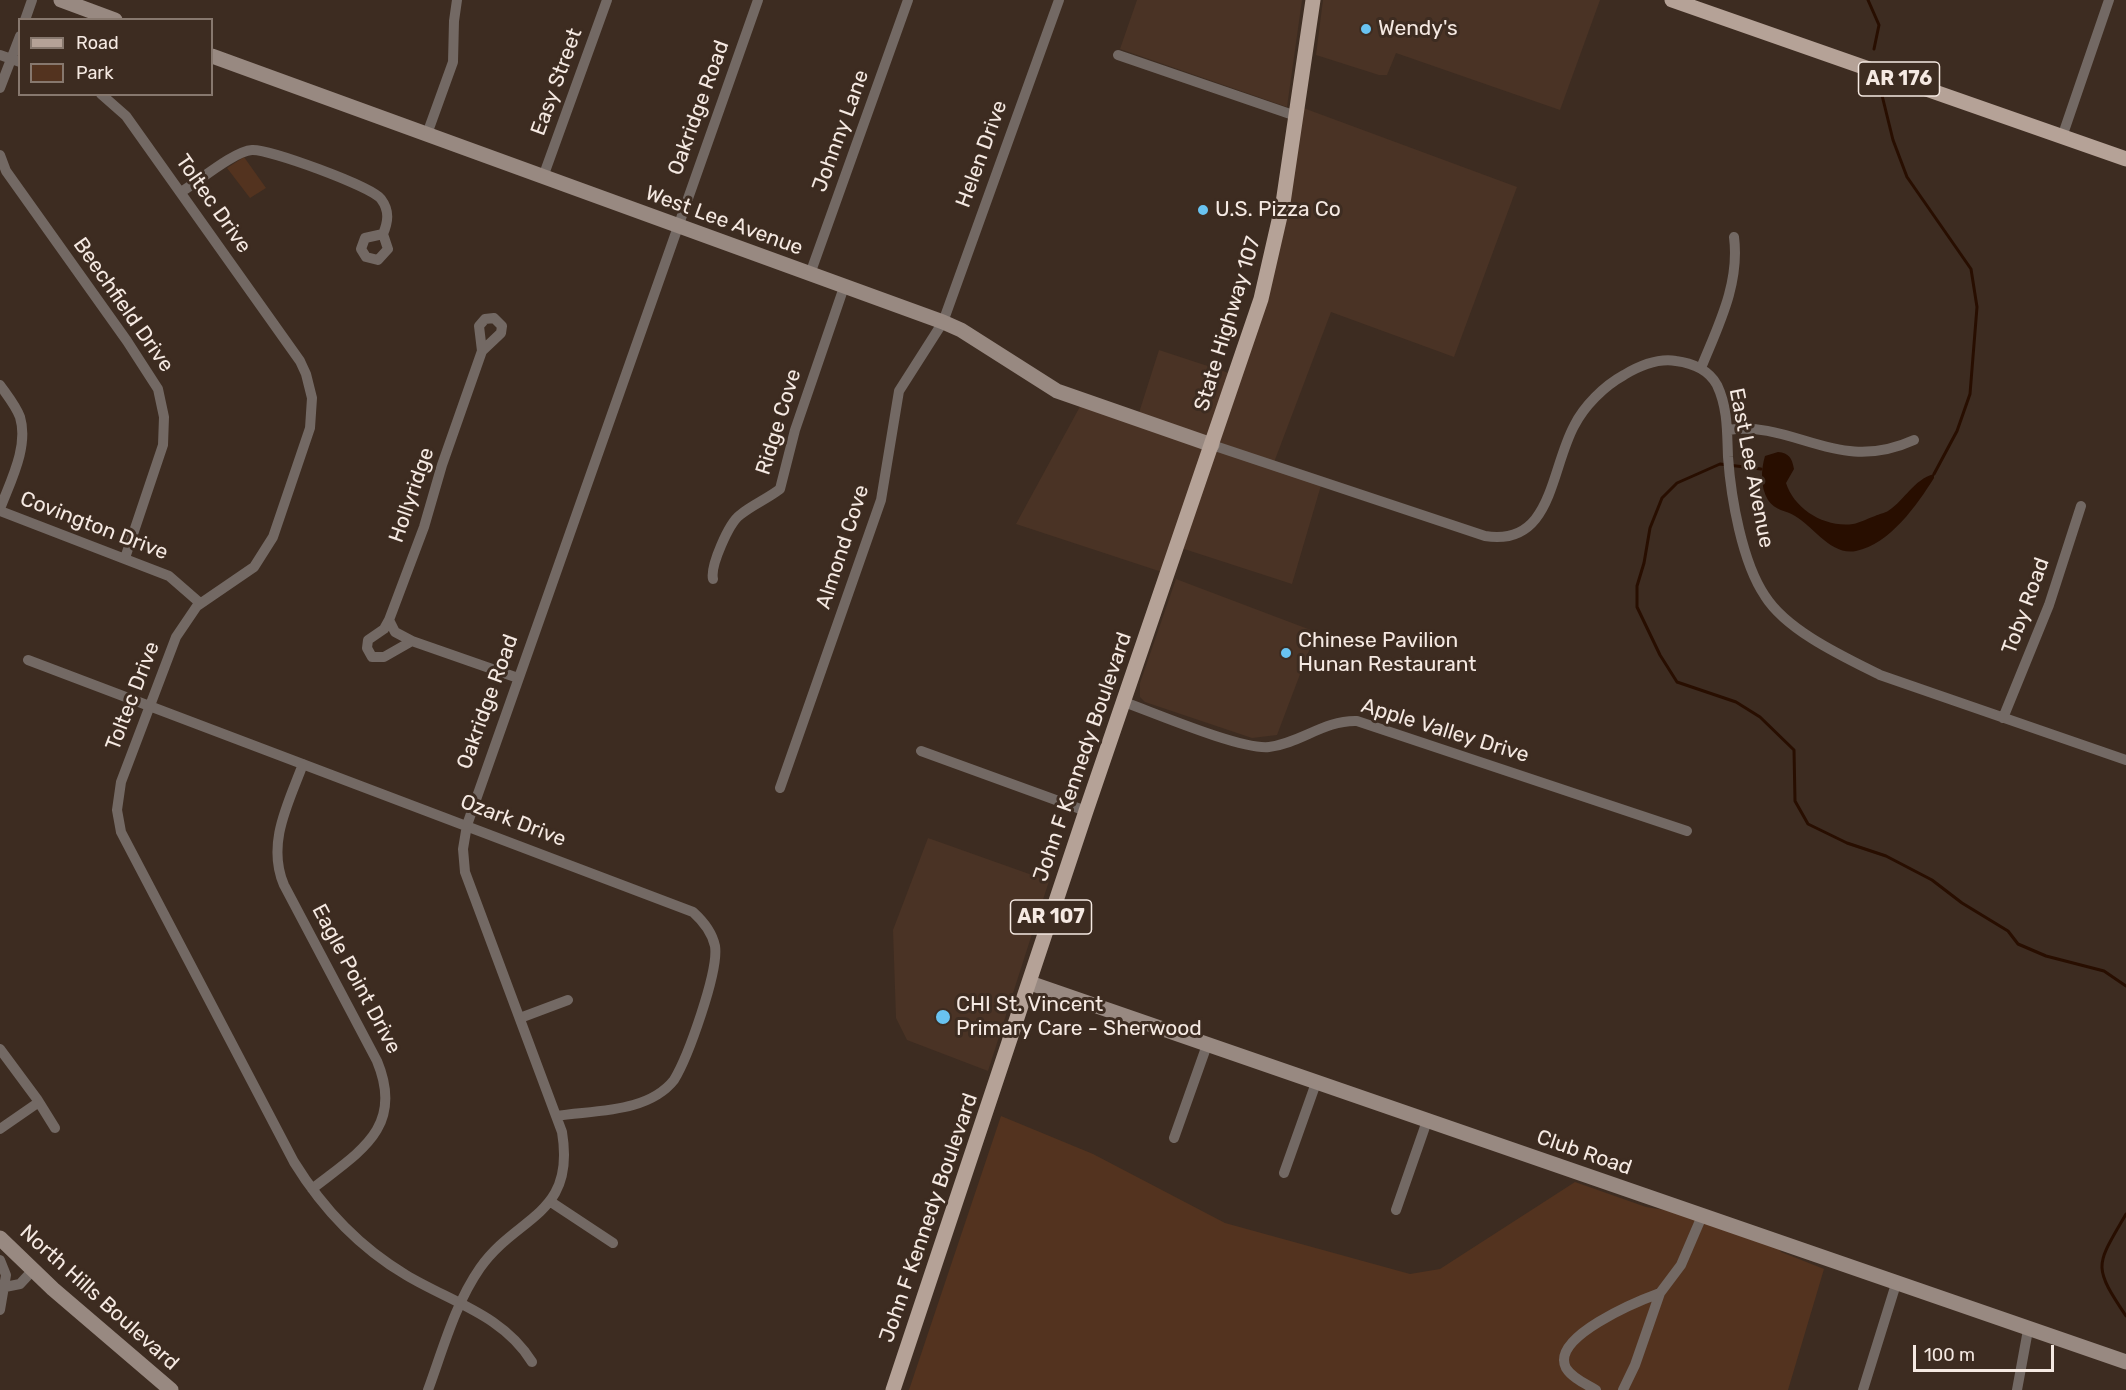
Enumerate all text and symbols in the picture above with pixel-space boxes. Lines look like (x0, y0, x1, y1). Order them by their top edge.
place label: Wendy's (1378, 16, 1458, 42)
legend (18, 18, 213, 96)
marker: Wendy's (1359, 22, 1373, 36)
street label: Easy Street (526, 25, 588, 139)
text: Road (76, 32, 119, 54)
street label: Oakridge Road (663, 37, 735, 179)
text: Park (76, 62, 113, 84)
road number: AR 176 (1858, 62, 1940, 96)
street label: Johnny Lane (807, 67, 875, 195)
street label: Helen Drive (951, 97, 1013, 211)
street label: Toltec Drive (170, 150, 256, 258)
street label: West Lee Avenue (642, 181, 806, 261)
place label: U.S. Pizza Co (1215, 197, 1341, 223)
marker: U.S. Pizza Co (1196, 203, 1210, 217)
street label: Beechfield Drive (67, 233, 179, 377)
street label: State Highway 107 (1190, 234, 1266, 414)
street label: Ridge Cove (751, 366, 807, 478)
street label: East Lee Avenue (1723, 386, 1779, 550)
street label: Hollyridge (384, 444, 440, 546)
street label: Almond Cove (811, 482, 875, 612)
street label: Covington Drive (17, 486, 171, 566)
street label: Toby Road (1997, 554, 2055, 658)
place label: Chinese Pavilion Hunan Restaurant (1298, 628, 1477, 678)
street label: John F Kennedy Boulevard (1028, 629, 1138, 885)
street label: Oakridge Road (452, 631, 524, 773)
street label: Toltec Drive (101, 638, 165, 754)
marker: Chinese Pavilion Hunan Restaurant (1279, 646, 1293, 660)
street label: Apple Valley Drive (1358, 693, 1532, 769)
street label: Ozark Drive (457, 789, 569, 853)
street label: Eagle Point Drive (306, 900, 406, 1058)
road number: AR 107 (1010, 900, 1092, 934)
place label: CHI St. Vincent Primary Care - Sherwood (956, 992, 1202, 1042)
marker: CHI St. Vincent Primary Care - Sherwood (934, 1008, 952, 1026)
street label: John F Kennedy Boulevard (874, 1090, 984, 1346)
street label: Club Road (1533, 1125, 1635, 1181)
street label: North Hills Boulevard (14, 1220, 184, 1376)
scale bar (1916, 1333, 2057, 1371)
text: 100 m (1924, 1344, 1975, 1366)

